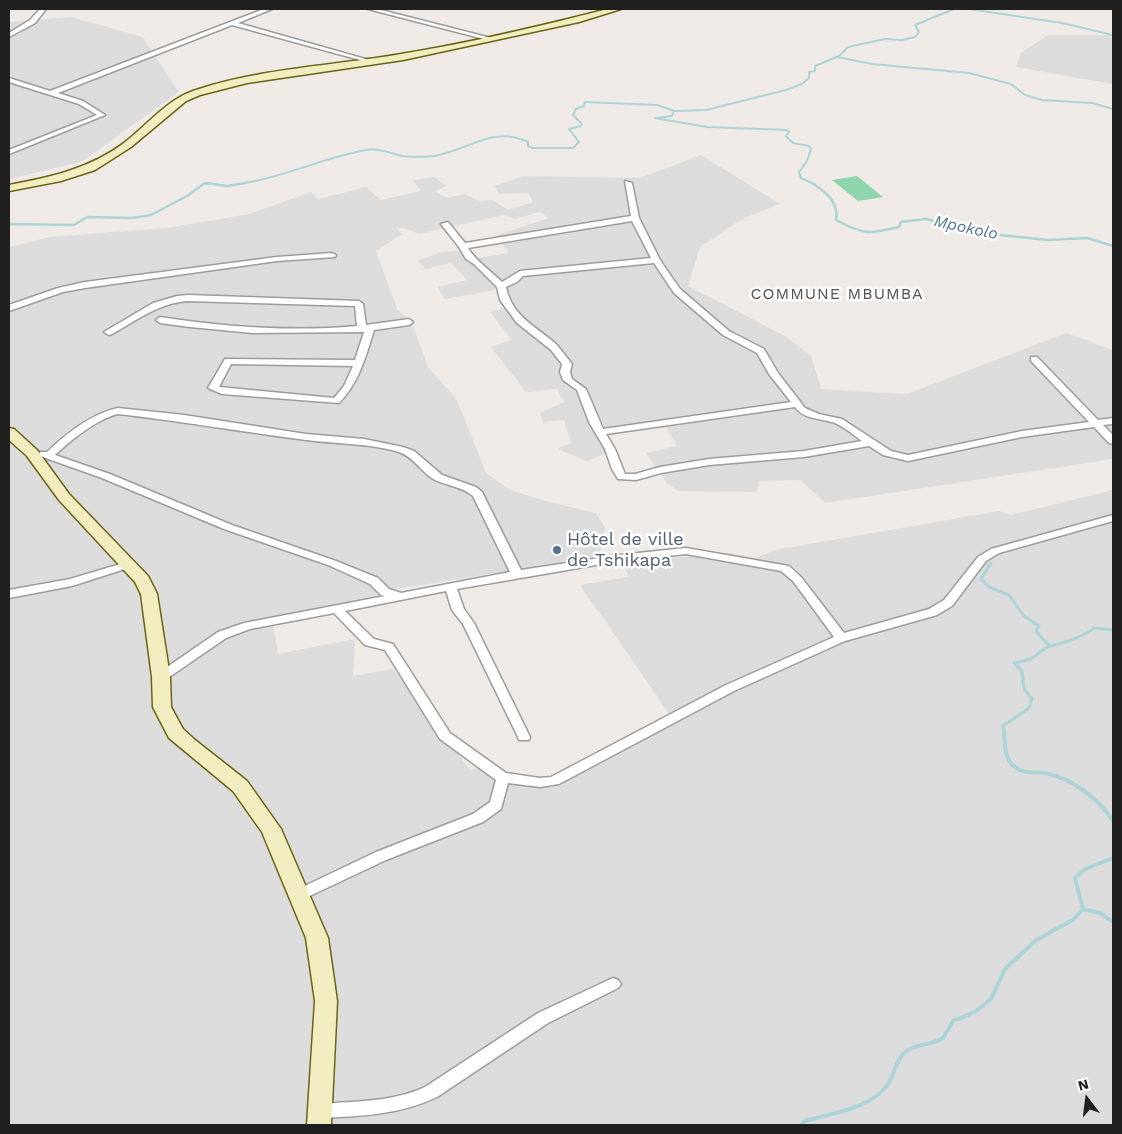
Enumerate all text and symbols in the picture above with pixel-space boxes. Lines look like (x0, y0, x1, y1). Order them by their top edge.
water label: Mpokolo (932, 212, 1000, 244)
district label: COMMUNE MBUMBA (749, 284, 925, 304)
place label: Hôtel de ville de Tshikapa (567, 529, 684, 572)
marker: Hôtel de ville de Tshikapa (551, 544, 563, 556)
north arrow (1062, 1074, 1112, 1124)
text: N (1076, 1075, 1090, 1094)

